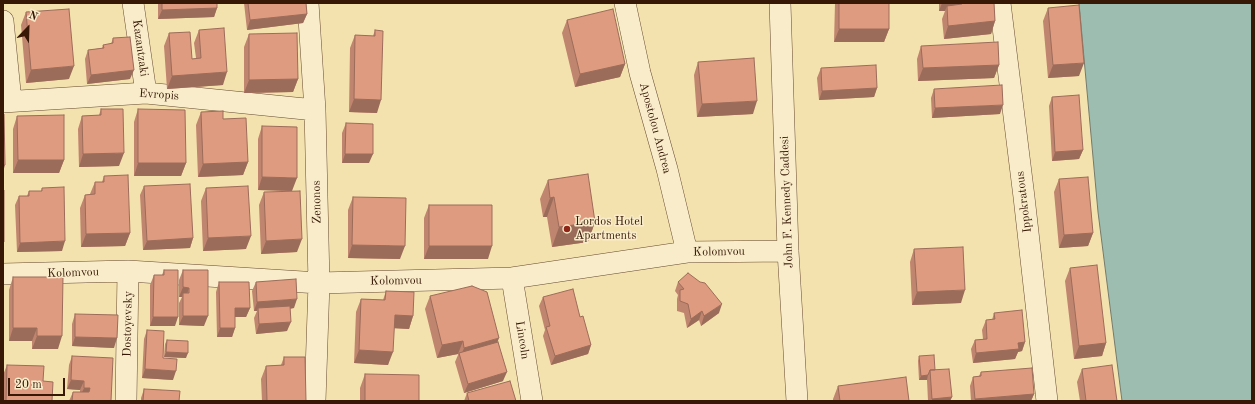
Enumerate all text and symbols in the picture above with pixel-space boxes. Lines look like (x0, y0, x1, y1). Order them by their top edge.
north arrow (8, 8, 48, 48)
text: N (27, 10, 39, 23)
street label: Kazantzaki (129, 18, 151, 78)
street label: Apostolou Andrea (636, 81, 674, 175)
street label: Evropis (138, 86, 180, 104)
street label: John F. Kennedy Caddesi (777, 136, 797, 268)
street label: Ippokratous (1013, 170, 1035, 234)
street label: Zenonos (309, 180, 325, 224)
place label: Lordos Hotel Apartments (575, 215, 643, 243)
marker: Lordos Hotel Apartments (562, 224, 572, 234)
street label: Kolomvou (693, 244, 745, 260)
street label: Kolomvou (47, 265, 99, 281)
street label: Kolomvou (370, 273, 422, 289)
street label: Dostoyevsky (120, 291, 136, 357)
street label: Lincoln (512, 320, 532, 360)
scale bar (10, 370, 67, 396)
text: 20 m (15, 379, 42, 391)

